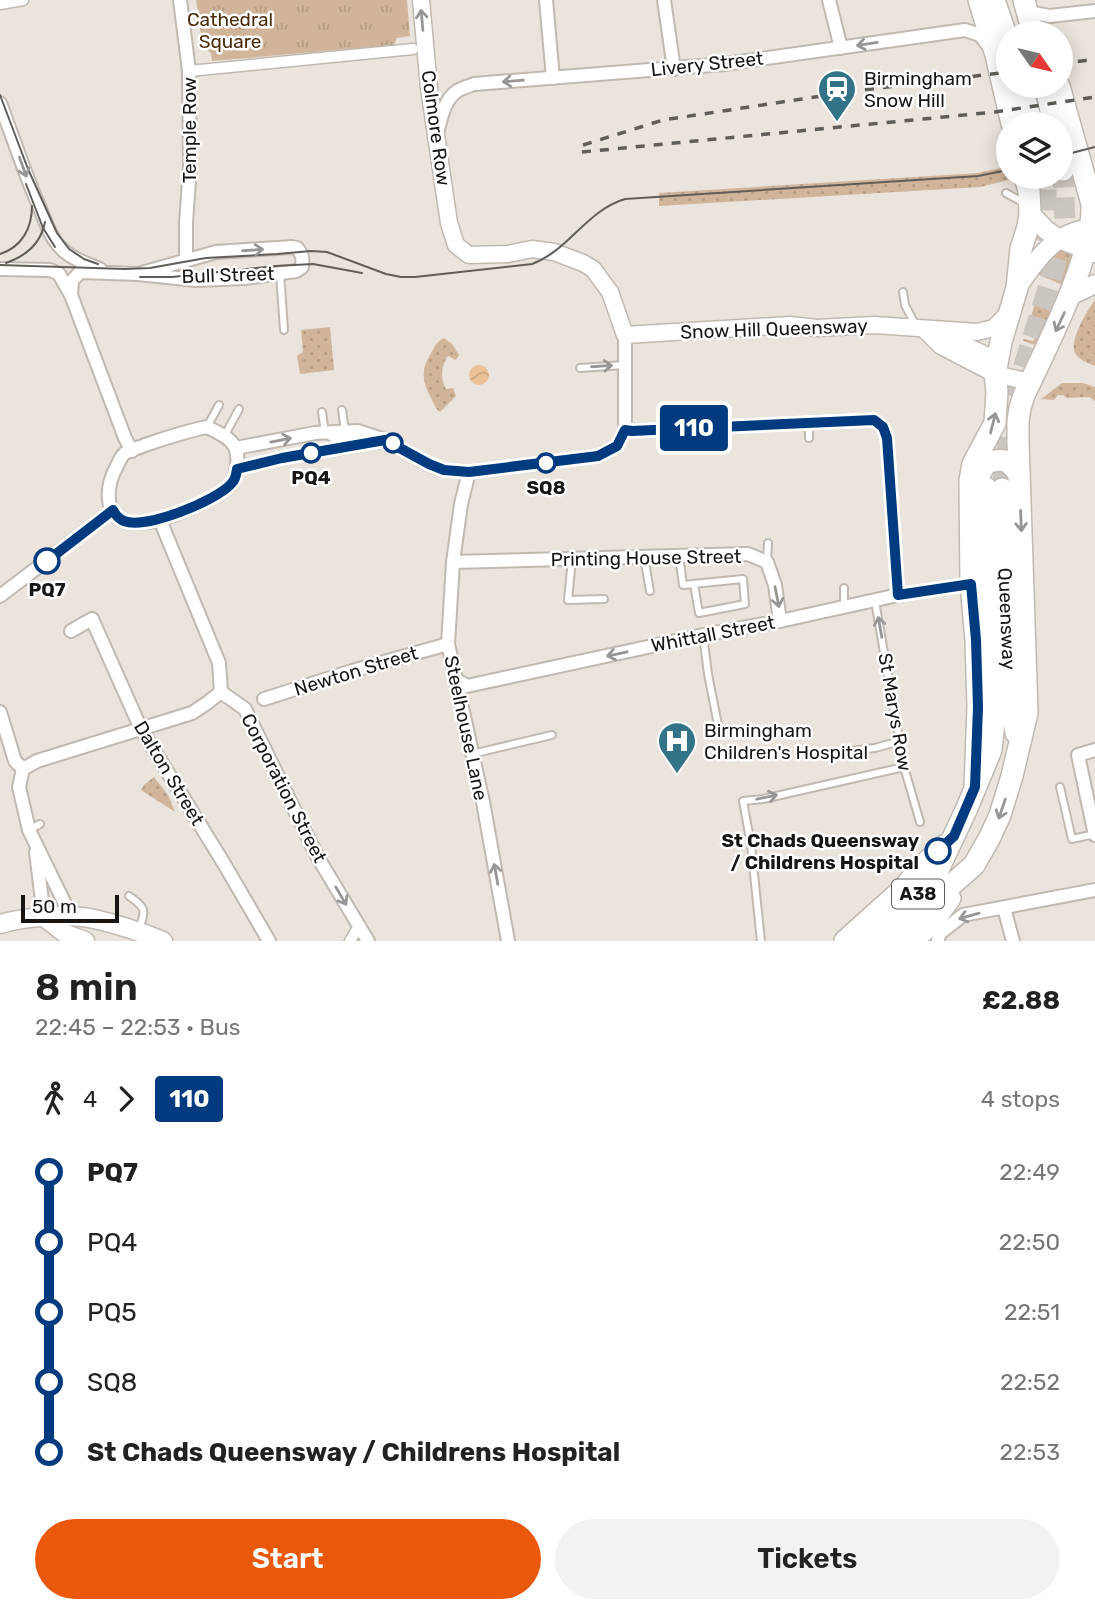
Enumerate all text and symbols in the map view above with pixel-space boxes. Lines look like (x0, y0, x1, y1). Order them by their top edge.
park label: Cathedral Square (187, 8, 273, 53)
one-way arrow (416, 9, 429, 31)
north arrow (996, 21, 1073, 98)
map controls (996, 21, 1073, 189)
one-way arrow (856, 38, 879, 51)
street label: Livery Street (650, 47, 765, 81)
place label: Birmingham Snow Hill (864, 67, 972, 112)
station icon: Birmingham Snow Hill (816, 68, 858, 123)
street label: Colmore Row (417, 69, 455, 187)
one-way arrow (503, 75, 525, 88)
street label: Temple Row (178, 77, 201, 183)
button: layers (996, 112, 1073, 189)
one-way arrow (18, 156, 30, 178)
one-way arrow (241, 243, 264, 256)
street label: Bull Street (181, 262, 275, 288)
one-way arrow (1053, 310, 1066, 332)
street label: Snow Hill Queensway (680, 314, 868, 344)
one-way arrow (590, 359, 613, 372)
line badge: 110 (654, 405, 734, 451)
one-way arrow (987, 412, 1000, 435)
text: 110 (674, 414, 714, 442)
one-way arrow (269, 433, 292, 447)
unlabelled marker (383, 433, 403, 453)
marker: PQ4 (301, 443, 321, 463)
marker: SQ8 (536, 453, 556, 473)
place label: PQ4 (291, 466, 331, 489)
place label: SQ8 (527, 476, 566, 499)
one-way arrow (1015, 509, 1028, 532)
street label: Printing House Street (550, 545, 742, 571)
marker: PQ7 (34, 548, 60, 574)
street label: Queensway (994, 567, 1021, 670)
place label: PQ7 (28, 578, 66, 601)
one-way arrow (770, 585, 784, 608)
street label: Whittall Street (649, 611, 777, 657)
one-way arrow (873, 616, 886, 639)
street label: Newton Street (291, 641, 421, 701)
one-way arrow (606, 647, 629, 661)
street label: St Marys Row (873, 651, 917, 773)
street label: Steelhouse Lane (439, 654, 493, 802)
street label: Corporation Street (236, 709, 332, 867)
street label: Dalton Street (129, 717, 209, 830)
place label: Birmingham Children's Hospital (704, 719, 868, 764)
hospital icon: Birmingham Children's Hospital (656, 720, 698, 775)
one-way arrow (755, 790, 778, 804)
one-way arrow (994, 797, 1007, 819)
place label: St Chads Queensway / Childrens Hospital (722, 829, 920, 874)
marker: St Chads Queensway / Childrens Hospital (925, 838, 951, 864)
one-way arrow (489, 863, 502, 886)
road number: A38 (892, 880, 944, 908)
one-way arrow (334, 885, 348, 905)
scale bar (21, 892, 119, 924)
text: 50 m (32, 895, 77, 918)
one-way arrow (959, 910, 981, 923)
text: 8 min (35, 964, 138, 1010)
text: £2.88 (982, 985, 1060, 1016)
text: 22:45 – 22:53 · Bus (35, 1013, 240, 1041)
icon: walk (35, 1080, 73, 1118)
icon: forward (107, 1080, 145, 1118)
text: 4 (83, 1085, 97, 1113)
text: 110 (169, 1085, 209, 1113)
text: 4 stops (981, 1085, 1060, 1113)
text: PQ7 (87, 1157, 138, 1188)
text: 22:49 (999, 1158, 1060, 1186)
text: PQ4 (87, 1227, 137, 1258)
text: 22:50 (999, 1228, 1060, 1256)
text: PQ5 (87, 1297, 137, 1328)
text: 22:51 (1004, 1298, 1060, 1326)
text: SQ8 (87, 1367, 137, 1398)
text: 22:52 (1000, 1368, 1060, 1396)
text: St Chads Queensway / Childrens Hospital (87, 1437, 620, 1468)
text: 22:53 (1000, 1438, 1060, 1466)
button: Start (35, 1519, 541, 1599)
button: Tickets (555, 1519, 1060, 1599)

